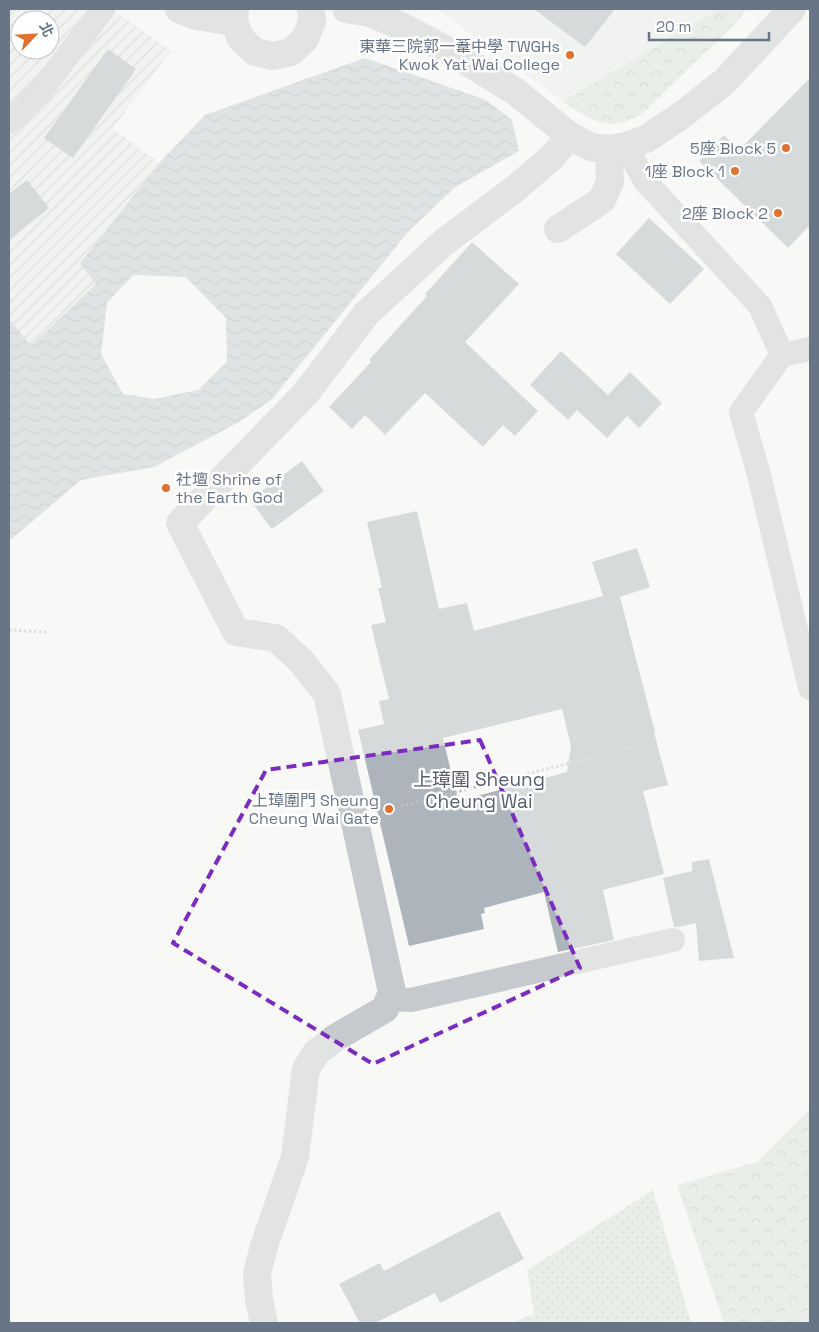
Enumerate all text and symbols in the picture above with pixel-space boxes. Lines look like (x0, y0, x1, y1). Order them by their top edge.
north arrow (10, 10, 60, 60)
scale bar (649, 10, 769, 42)
text: 20 m (656, 17, 691, 36)
text: 北 (36, 19, 58, 40)
place label: 東華三院郭一葦中學 TWGHs Kwok Yat Wai College (359, 36, 560, 75)
marker: 東華三院郭一葦中學 TWGHs Kwok Yat Wai College (564, 49, 576, 61)
place label: 5座 Block 5 (690, 138, 776, 159)
marker: 5座 Block 5 (780, 142, 792, 154)
place label: 1座 Block 1 (645, 161, 725, 182)
marker: 1座 Block 1 (729, 165, 741, 177)
place label: 2座 Block 2 (682, 203, 768, 224)
marker: 2座 Block 2 (772, 207, 784, 219)
place label: 社壇 Shrine of the Earth God (176, 469, 283, 508)
marker: 社壇 Shrine of the Earth God (160, 482, 172, 494)
district label: 上璋圍 Sheung Cheung Wai (413, 767, 545, 814)
place label: 上璋圍門 Sheung Cheung Wai Gate (249, 790, 379, 829)
marker: 上璋圍門 Sheung Cheung Wai Gate (383, 803, 395, 815)

